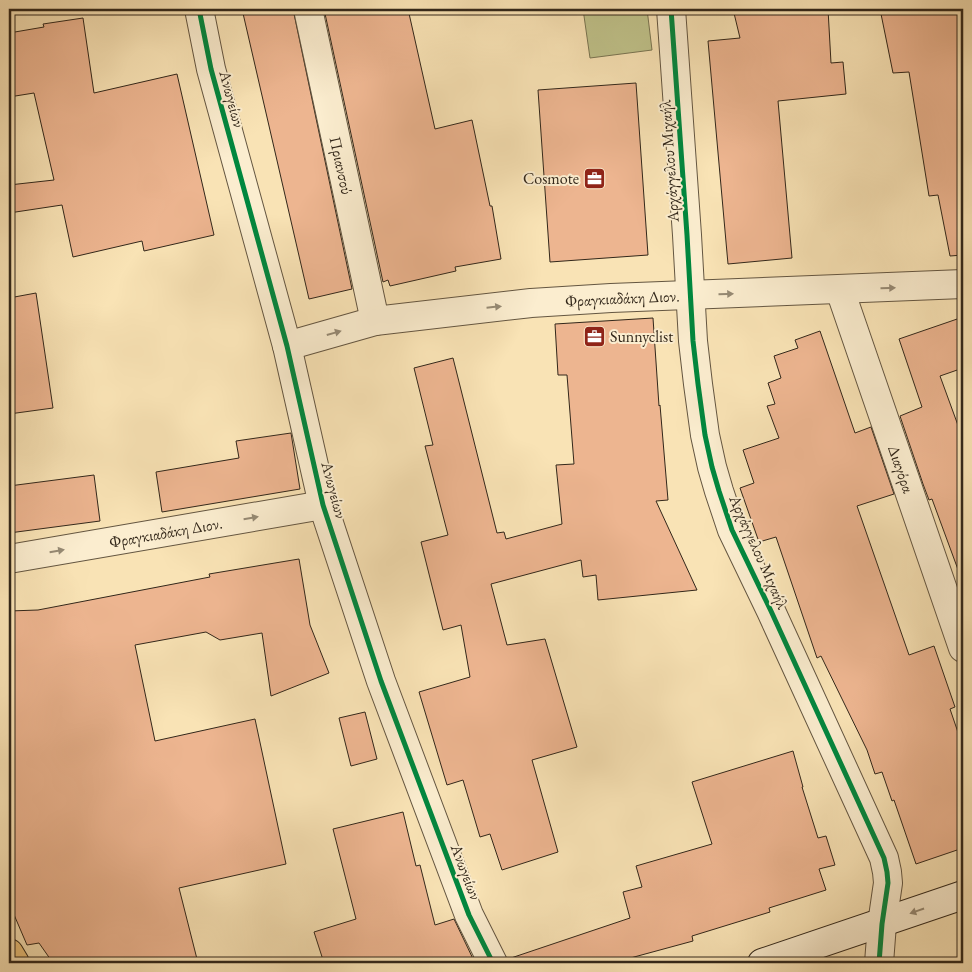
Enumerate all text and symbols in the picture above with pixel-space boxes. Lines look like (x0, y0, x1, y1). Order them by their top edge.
street label: Ανωγείων (214, 67, 250, 130)
street label: Αρχάγγελου Μιχαήλ (654, 99, 684, 224)
street label: Πριανσού (325, 135, 358, 196)
office icon: Cosmote (583, 166, 607, 190)
place label: Cosmote (523, 168, 579, 189)
one-way arrow (880, 283, 896, 291)
street label: Φραγκιαδάκη Διον. (564, 285, 680, 311)
one-way arrow (718, 290, 734, 298)
one-way arrow (486, 303, 502, 311)
office icon: Sunnyclist (582, 324, 606, 348)
place label: Sunnyclist (610, 326, 673, 347)
one-way arrow (326, 329, 341, 337)
street label: Διαγόρα (883, 442, 920, 496)
street label: Ανωγείων (316, 458, 352, 521)
street label: Αρχάγγελου Μιχαήλ (724, 491, 794, 613)
street label: Φραγκιαδάκη Διον. (107, 512, 224, 552)
one-way arrow (244, 513, 260, 521)
one-way arrow (49, 547, 65, 555)
street label: Ανωγείων (445, 840, 486, 903)
one-way arrow (909, 907, 924, 915)

